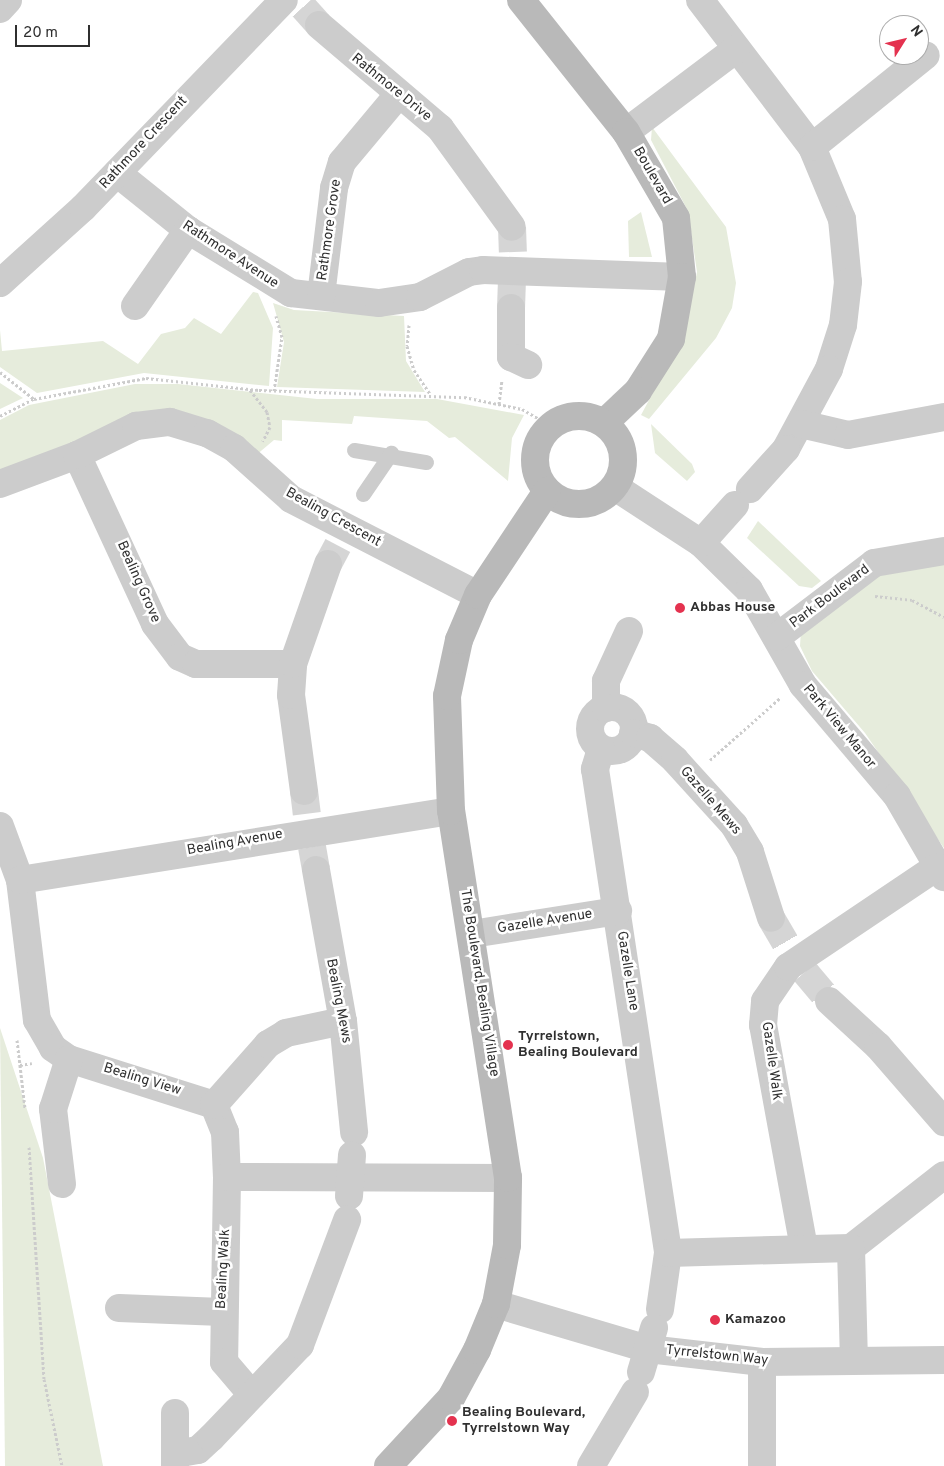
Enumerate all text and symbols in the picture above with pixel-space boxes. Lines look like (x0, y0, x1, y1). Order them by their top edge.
scale bar (18, 15, 92, 47)
north arrow (879, 15, 929, 65)
text: N (906, 22, 926, 41)
text: 20 m (23, 24, 58, 43)
street label: Rathmore Drive (348, 51, 434, 125)
street label: Rathmore Crescent (97, 93, 191, 193)
street label: Boulevard (629, 144, 675, 208)
street label: Rathmore Grove (315, 178, 345, 282)
street label: Rathmore Avenue (178, 217, 282, 293)
street label: Bealing Crescent (282, 485, 384, 551)
street label: Bealing Grove (112, 539, 164, 625)
street label: Park Boulevard (787, 562, 873, 632)
place label: Abbas House (690, 600, 775, 616)
marker: Abbas House (674, 602, 686, 614)
street label: Park View Manor (799, 681, 879, 773)
street label: Gazelle Mews (676, 763, 744, 839)
street label: Bealing Avenue (186, 826, 284, 860)
street label: The Boulevard, Bealing Village (456, 888, 502, 1078)
street label: Gazelle Avenue (496, 906, 594, 938)
street label: Gazelle Lane (612, 930, 642, 1012)
street label: Bealing Mews (322, 957, 354, 1045)
street label: Gazelle Walk (757, 1020, 785, 1102)
place label: Tyrrelstown, Bealing Boulevard (518, 1029, 638, 1062)
marker: Tyrrelstown, Bealing Boulevard (502, 1039, 514, 1051)
street label: Bealing View (101, 1060, 183, 1100)
street label: Bealing Walk (214, 1228, 234, 1310)
place label: Kamazoo (725, 1312, 786, 1328)
marker: Kamazoo (709, 1314, 721, 1326)
street label: Tyrrelstown Way (665, 1342, 769, 1370)
place label: Bealing Boulevard, Tyrrelstown Way (462, 1405, 585, 1438)
marker: Bealing Boulevard, Tyrrelstown Way (446, 1415, 458, 1427)

